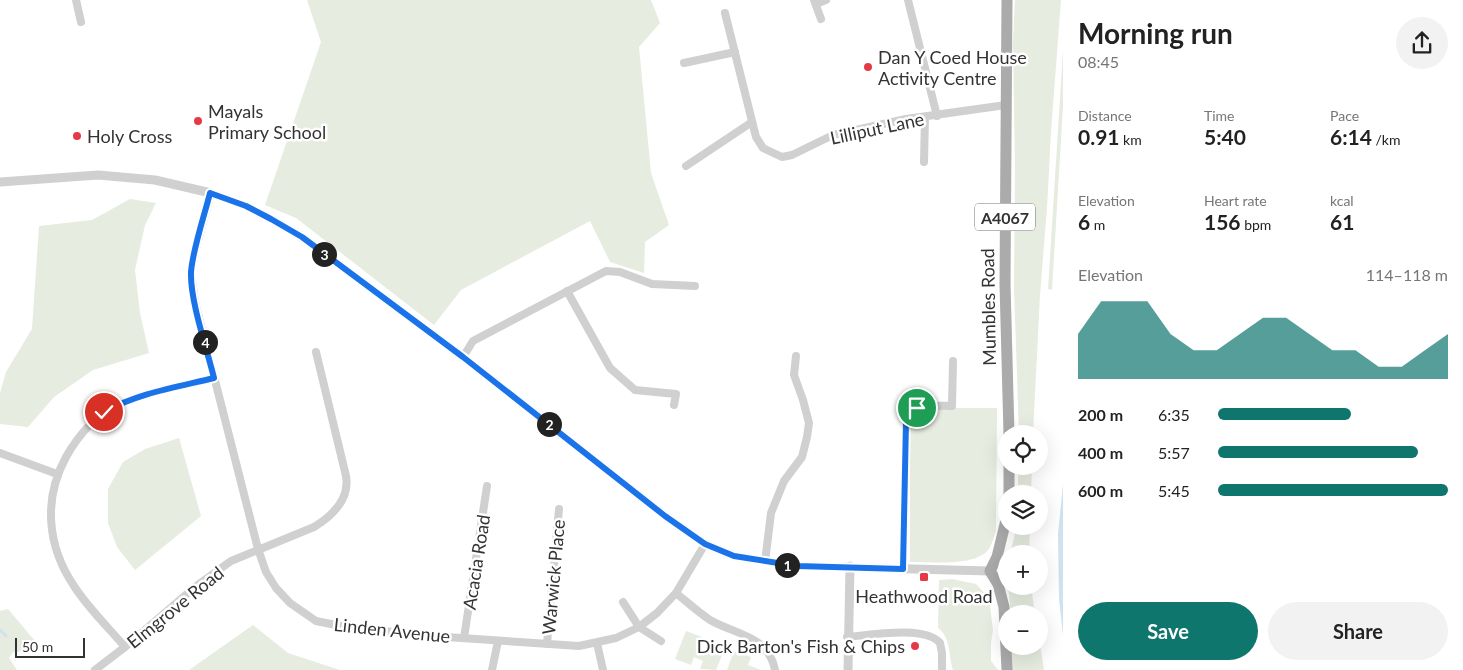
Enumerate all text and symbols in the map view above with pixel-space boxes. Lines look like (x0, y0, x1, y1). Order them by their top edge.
text: Morning run (1078, 16, 1233, 50)
button: share (1396, 17, 1448, 69)
place label: Dan Y Coed House Activity Centre (878, 46, 1027, 89)
text: 08:45 (1078, 52, 1119, 71)
marker: Dan Y Coed House Activity Centre (862, 61, 874, 73)
place label: Mayals Primary School (208, 100, 326, 143)
street label: Lilliput Lane (828, 107, 926, 149)
text: Distance (1078, 107, 1132, 124)
text: Time (1204, 107, 1235, 124)
text: Pace (1330, 107, 1359, 124)
marker: Mayals Primary School (192, 115, 204, 127)
text: 0.91 (1078, 124, 1120, 149)
text: 5:40 (1204, 124, 1246, 149)
text: 6:14 (1330, 124, 1372, 149)
place label: Holy Cross (87, 125, 173, 147)
marker: Holy Cross (71, 130, 83, 142)
text: km (1120, 131, 1142, 148)
text: /km (1372, 131, 1401, 148)
text: Elevation (1078, 192, 1135, 209)
text: Heart rate (1204, 192, 1267, 209)
text: kcal (1330, 192, 1354, 209)
road number: A4067 (975, 203, 1035, 230)
text: 6 (1078, 209, 1090, 234)
text: 156 (1204, 209, 1241, 234)
text: 61 (1330, 209, 1354, 234)
text: m (1090, 216, 1105, 233)
text: bpm (1241, 216, 1271, 233)
pin: 3 (312, 242, 336, 266)
text: 3 (320, 246, 329, 263)
street label: Mumbles Road (976, 248, 1000, 366)
text: Elevation (1078, 265, 1143, 284)
text: 114–118 m (1366, 265, 1448, 284)
pin: 4 (192, 330, 218, 354)
text: 4 (201, 334, 210, 351)
pin (896, 387, 938, 429)
pin (83, 391, 125, 433)
icon: arrive (903, 394, 931, 422)
icon: check (90, 398, 118, 426)
text: 200 m (1078, 405, 1123, 424)
text: 6:35 (1158, 405, 1190, 424)
pin: 2 (536, 412, 562, 436)
text: 2 (545, 416, 554, 433)
map controls (998, 425, 1048, 655)
button: locate (998, 425, 1048, 475)
text: 400 m (1078, 443, 1123, 462)
text: 5:57 (1158, 443, 1190, 462)
text: 600 m (1078, 481, 1123, 500)
text: 5:45 (1158, 481, 1190, 500)
button: layers (998, 485, 1048, 535)
street label: Acacia Road (458, 513, 494, 611)
street label: Warwick Place (537, 518, 569, 636)
button: + (998, 545, 1048, 595)
pin: 1 (774, 552, 800, 578)
text: 1 (783, 557, 792, 574)
street label: Elmgrove Road (122, 561, 228, 653)
marker: Heathwood Road (918, 571, 930, 583)
place label: Heathwood Road (855, 585, 993, 607)
button: Save (1078, 602, 1258, 660)
button: Share (1268, 602, 1448, 660)
button: − (998, 605, 1048, 655)
street label: Linden Avenue (333, 613, 451, 647)
scale bar (15, 635, 85, 658)
place label: Dick Barton's Fish & Chips (697, 635, 905, 657)
text: 50 m (22, 638, 53, 655)
marker: Dick Barton's Fish & Chips (909, 640, 921, 652)

